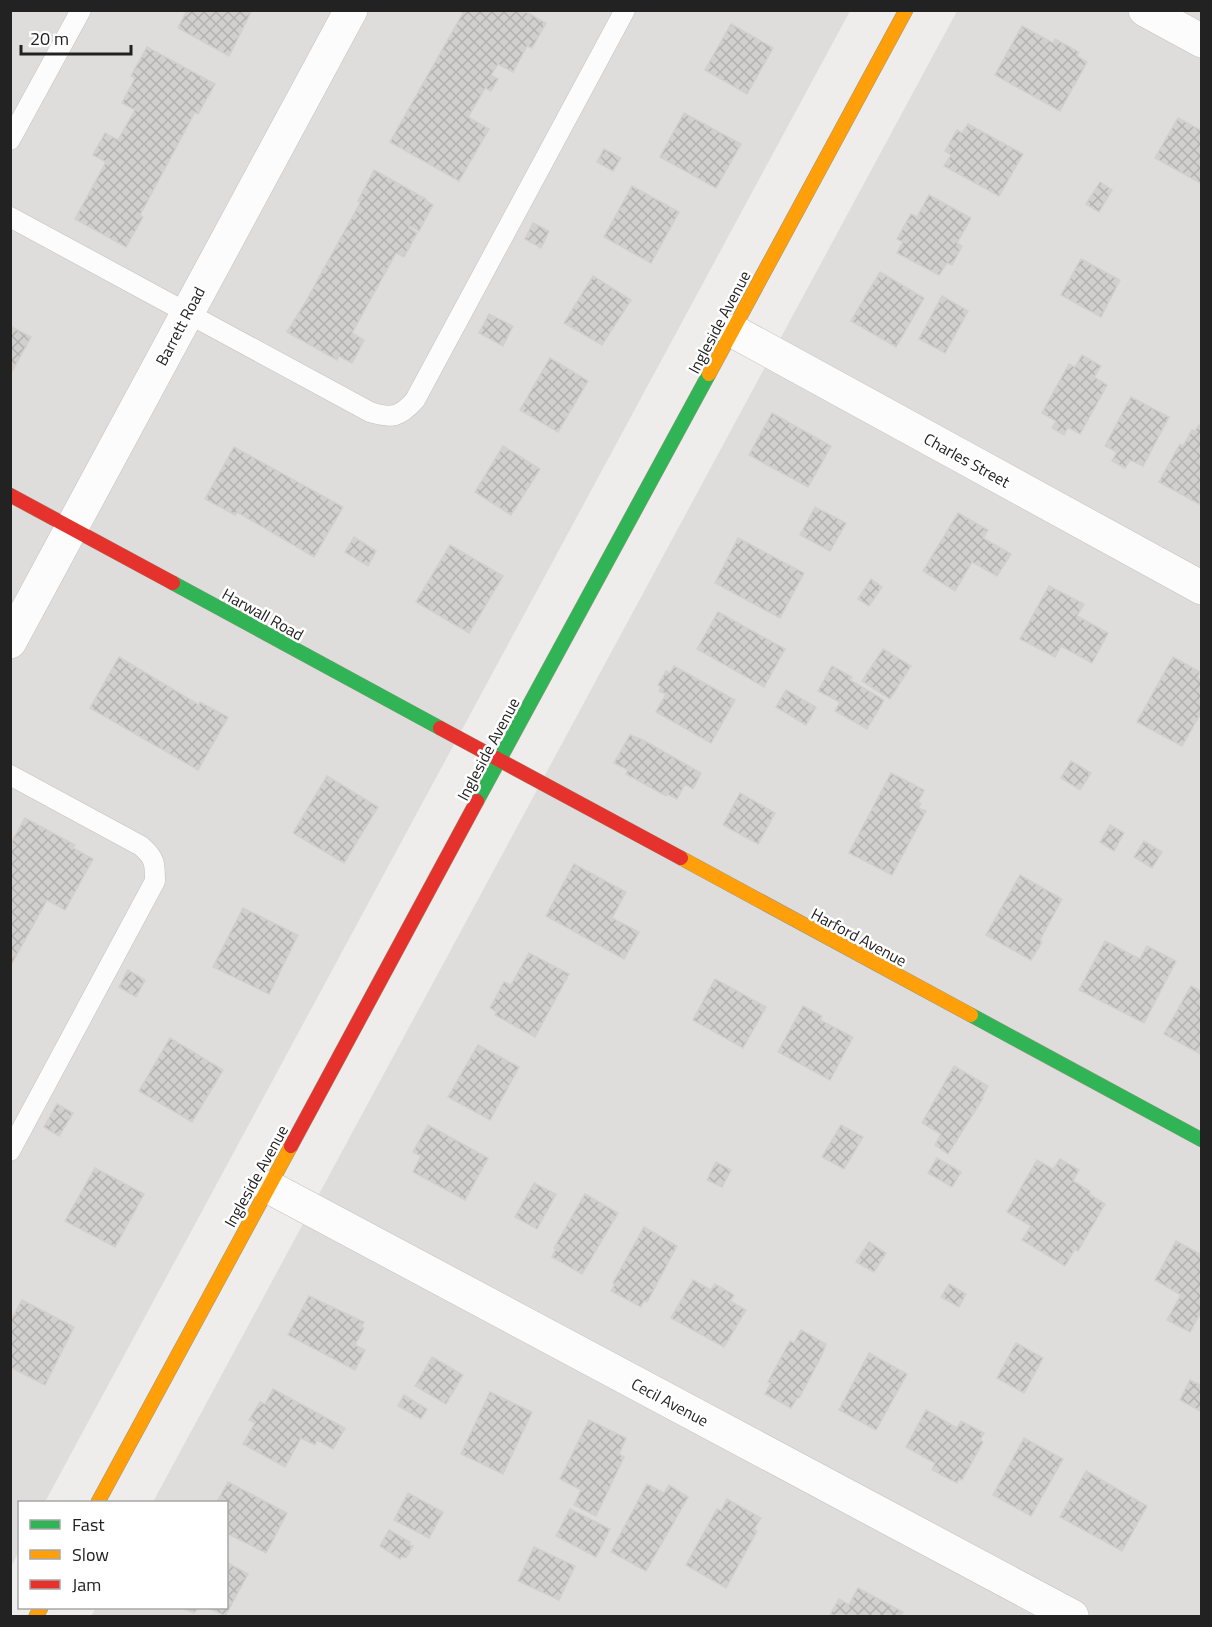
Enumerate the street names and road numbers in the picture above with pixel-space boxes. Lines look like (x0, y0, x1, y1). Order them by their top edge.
street label: Ingleside Avenue (682, 266, 756, 378)
street label: Barrett Road (149, 282, 211, 370)
street label: Charles Street (920, 427, 1015, 494)
street label: Harwall Road (218, 582, 308, 646)
street label: Ingleside Avenue (451, 693, 525, 805)
street label: Harford Avenue (807, 902, 911, 972)
street label: Ingleside Avenue (218, 1121, 294, 1231)
street label: Cecil Avenue (627, 1372, 713, 1432)

